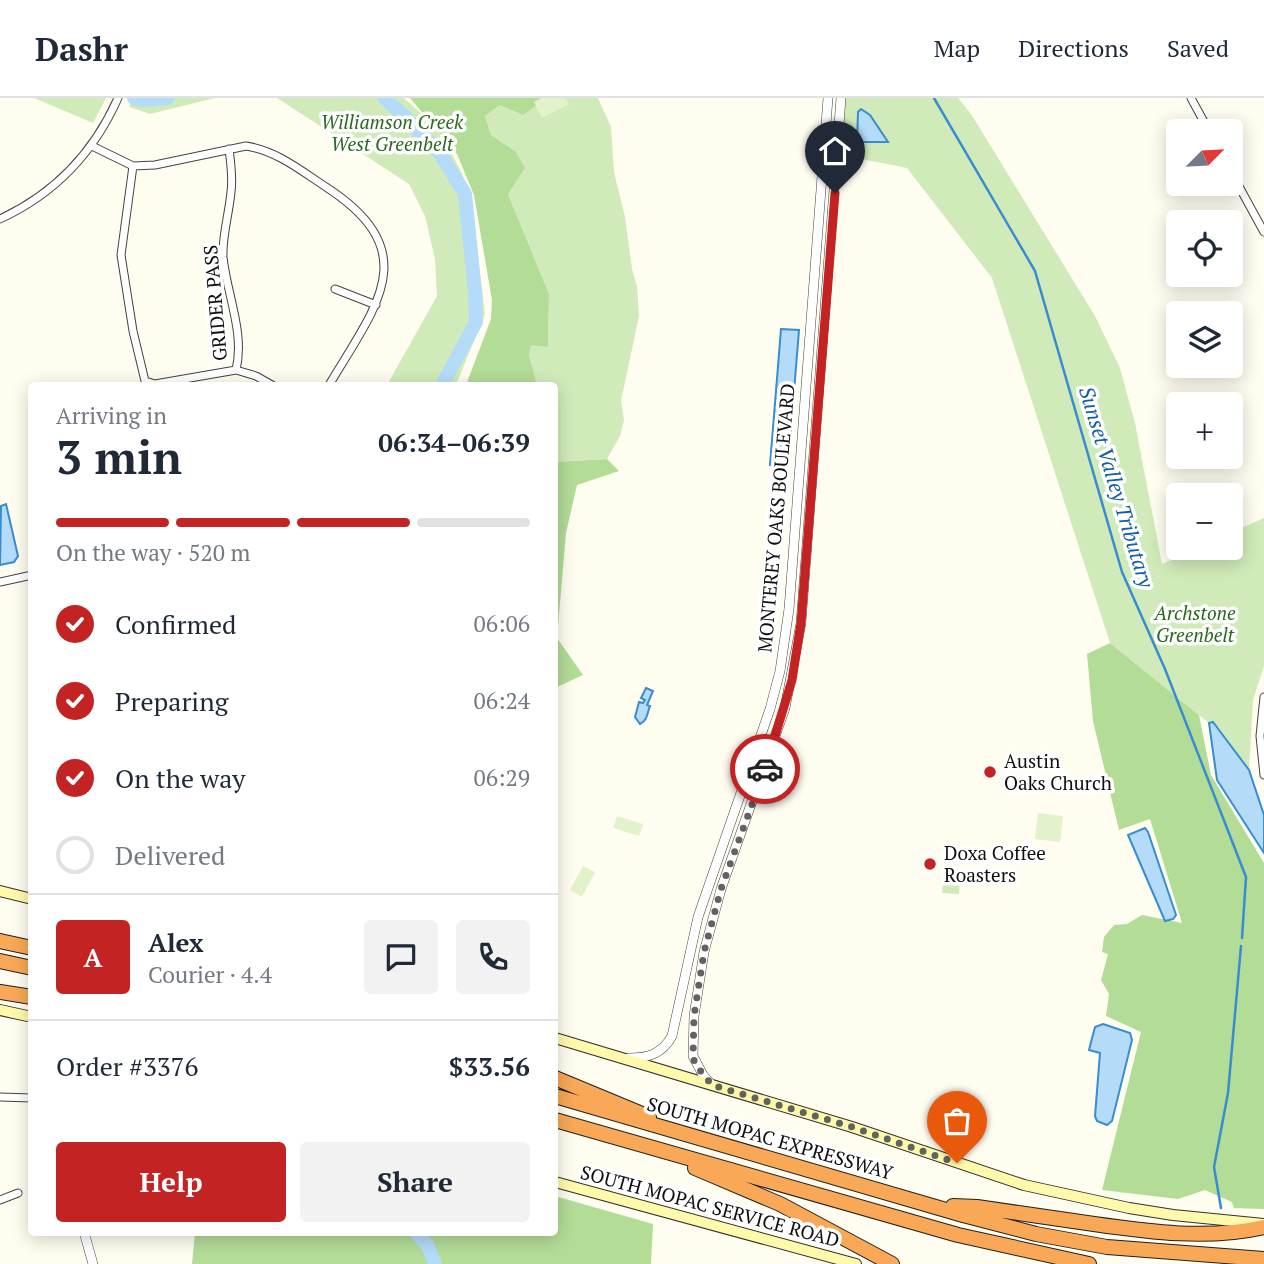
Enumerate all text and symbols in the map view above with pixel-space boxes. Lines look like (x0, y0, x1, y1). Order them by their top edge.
text: Dashr (35, 27, 128, 70)
text: Map (934, 32, 980, 64)
text: Directions (1018, 32, 1129, 64)
text: Saved (1167, 32, 1229, 64)
park label: Williamson Creek West Greenbelt (321, 109, 464, 156)
north arrow (1166, 119, 1242, 196)
map controls (1166, 119, 1243, 560)
pin (805, 121, 865, 193)
icon: home (816, 132, 854, 170)
button: locate (1166, 210, 1243, 287)
street label: GRIDER PASS (197, 244, 232, 362)
button: layers (1166, 301, 1243, 378)
street label: MONTEREY OAKS BOULEVARD (751, 382, 800, 654)
water label: Sunset Valley Tributary (1073, 383, 1161, 591)
button: + (1166, 392, 1243, 469)
text: Arriving in (56, 400, 167, 431)
text: 06:34–06:39 (378, 425, 530, 459)
text: 3 min (56, 426, 182, 487)
button: − (1166, 483, 1243, 560)
text: On the way · 520 m (56, 537, 250, 568)
park label: Archstone Greenbelt (1153, 600, 1236, 647)
icon: check (56, 605, 94, 643)
text: Confirmed (115, 607, 236, 641)
text: 06:06 (473, 608, 530, 639)
icon: check (56, 682, 94, 720)
text: Preparing (115, 684, 228, 718)
text: 06:24 (473, 685, 530, 716)
courier (730, 734, 800, 804)
place label: Austin Oaks Church (1004, 748, 1112, 795)
icon: car (746, 750, 784, 788)
icon: check (56, 759, 94, 797)
text: On the way (115, 761, 246, 795)
text: 06:29 (473, 762, 530, 793)
marker: Austin Oaks Church (982, 764, 998, 780)
text: Delivered (115, 838, 225, 872)
place label: Doxa Coffee Roasters (944, 840, 1046, 887)
marker: Doxa Coffee Roasters (922, 856, 938, 872)
button: chat (364, 920, 438, 994)
button: phone (456, 920, 530, 994)
text: Alex (148, 925, 204, 959)
text: A (84, 940, 102, 974)
text: Courier · 4.4 (148, 959, 272, 990)
text: Order #3376 (56, 1049, 198, 1083)
text: $33.56 (449, 1049, 530, 1083)
street label: SOUTH MOPAC EXPRESSWAY (644, 1090, 897, 1185)
pin (927, 1091, 987, 1163)
icon: bag (938, 1102, 976, 1140)
button: Help (56, 1142, 286, 1222)
button: Share (300, 1142, 530, 1222)
street label: SOUTH MOPAC SERVICE ROAD (578, 1159, 842, 1252)

